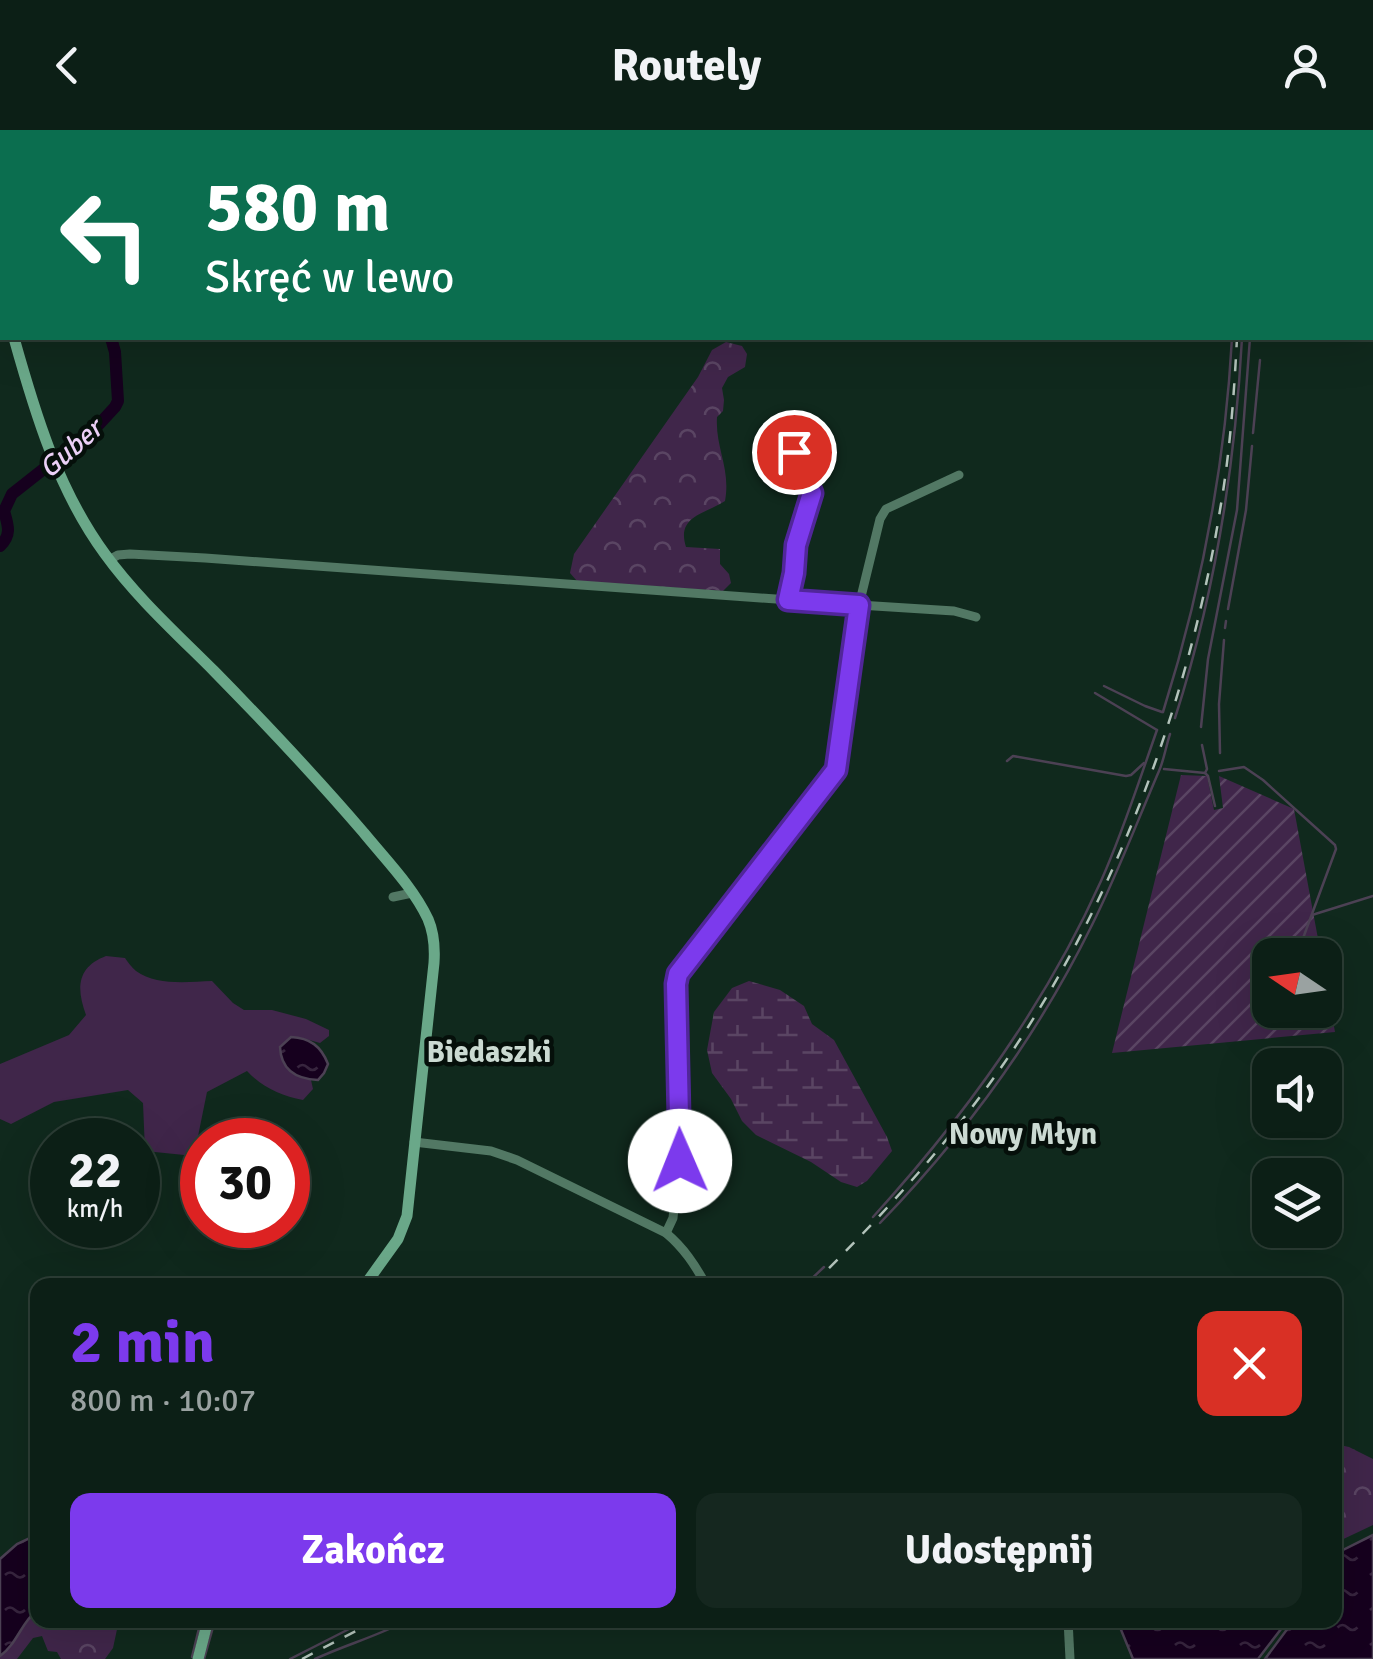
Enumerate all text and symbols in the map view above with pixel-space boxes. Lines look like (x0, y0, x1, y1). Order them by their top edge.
icon: back (40, 38, 95, 93)
text: Routely (612, 38, 761, 93)
icon: person (1278, 38, 1333, 93)
text: 580 m (205, 164, 390, 250)
icon: left (40, 170, 170, 300)
text: Skręć w lewo (205, 250, 454, 305)
water label: Guber (32, 410, 112, 485)
pin (752, 410, 837, 495)
icon: arrive (767, 425, 822, 480)
north arrow (1252, 938, 1342, 1028)
map controls (1252, 938, 1342, 1248)
district label: Biedaszki (426, 1034, 552, 1071)
button: sound (1252, 1048, 1342, 1138)
position arrow (628, 1109, 732, 1213)
district label: Nowy Młyn (949, 1116, 1097, 1153)
speed limit sign: 30 (180, 1118, 310, 1248)
text: 22 (68, 1140, 122, 1202)
button: layers (1252, 1158, 1342, 1248)
text: km/h (67, 1193, 123, 1224)
text: 2 min (70, 1306, 215, 1380)
button: close (1197, 1311, 1302, 1416)
text: 800 m · 10:07 (70, 1381, 256, 1420)
button: Zakończ (70, 1493, 676, 1608)
button: Udostępnij (696, 1493, 1302, 1608)

